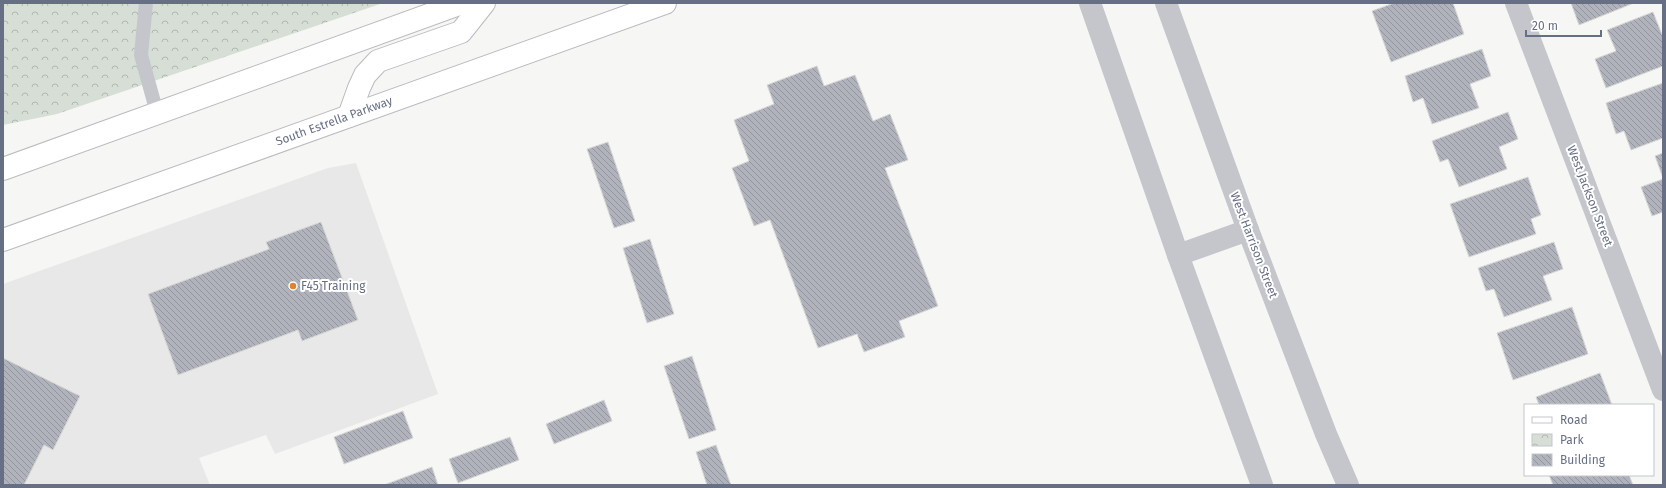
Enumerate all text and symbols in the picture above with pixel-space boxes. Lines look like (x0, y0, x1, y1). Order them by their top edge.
scale bar (1526, 12, 1601, 38)
text: 20 m (1532, 19, 1558, 33)
street label: South Estrella Parkway (274, 93, 394, 149)
street label: West Jackson Street (1564, 144, 1616, 249)
street label: West Harrison Street (1227, 190, 1281, 300)
place label: F45 Training (301, 279, 366, 293)
marker: F45 Training (288, 281, 298, 291)
legend (1524, 404, 1654, 476)
text: Road (1560, 413, 1588, 427)
text: Park (1560, 433, 1584, 447)
text: Building (1560, 453, 1606, 467)

